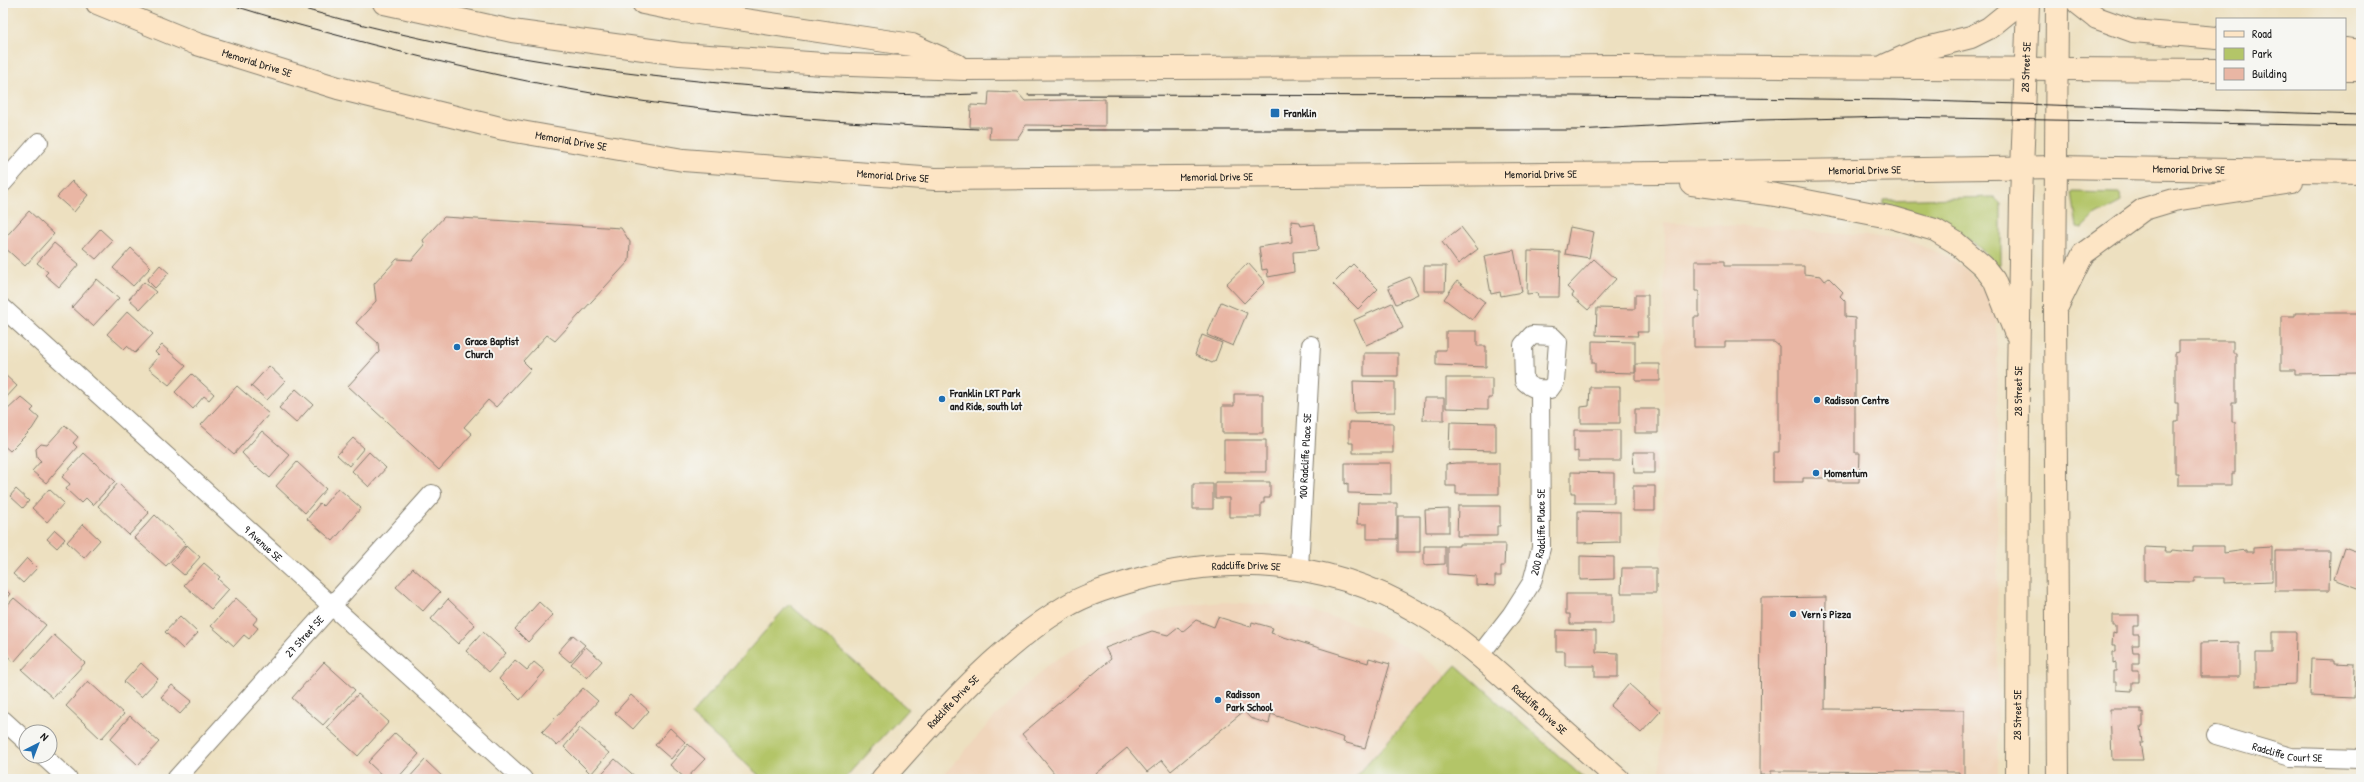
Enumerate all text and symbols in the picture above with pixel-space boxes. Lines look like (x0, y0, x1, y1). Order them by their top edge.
legend (2216, 18, 2346, 90)
text: Road (2252, 25, 2272, 42)
street label: 28 Street SE (2018, 41, 2034, 93)
street label: Memorial Drive SE (220, 45, 294, 80)
text: Park (2252, 45, 2272, 62)
text: Building (2252, 65, 2287, 82)
place label: Franklin (1283, 106, 1317, 120)
marker: Franklin (1269, 107, 1281, 119)
street label: Memorial Drive SE (534, 128, 608, 154)
street label: Memorial Drive SE (1828, 162, 1901, 177)
street label: Memorial Drive SE (2152, 162, 2225, 177)
street label: Memorial Drive SE (856, 166, 930, 186)
street label: Memorial Drive SE (1504, 167, 1577, 181)
street label: Memorial Drive SE (1180, 169, 1253, 184)
place label: Grace Baptist Church (465, 334, 520, 361)
marker: Grace Baptist Church (452, 342, 462, 352)
street label: 28 Street SE (2011, 365, 2025, 416)
place label: Franklin LRT Park and Ride, south lot (949, 386, 1023, 413)
place label: Radisson Centre (1825, 393, 1890, 407)
marker: Franklin LRT Park and Ride, south lot (937, 394, 947, 404)
marker: Radisson Centre (1812, 395, 1822, 405)
street label: 100 Radcliffe Place SE (1296, 413, 1314, 500)
place label: Momentum (1824, 466, 1868, 480)
marker: Momentum (1811, 468, 1821, 478)
street label: 200 Radcliffe Place SE (1527, 489, 1548, 577)
street label: 9 Avenue SE (241, 523, 285, 565)
street label: Radcliffe Drive SE (1211, 558, 1282, 574)
place label: Vern's Pizza (1801, 607, 1852, 621)
marker: Vern's Pizza (1788, 609, 1798, 619)
street label: 27 Street SE (282, 612, 327, 660)
street label: Radcliffe Drive SE (924, 672, 982, 731)
street label: Radcliffe Drive SE (1509, 681, 1570, 738)
place label: Radisson Park School (1226, 687, 1274, 714)
street label: 28 Street SE (2010, 690, 2024, 740)
marker: Radisson Park School (1213, 695, 1223, 705)
north arrow (18, 724, 58, 764)
text: N (38, 729, 52, 744)
street label: Radcliffe Court SE (2251, 739, 2323, 765)

